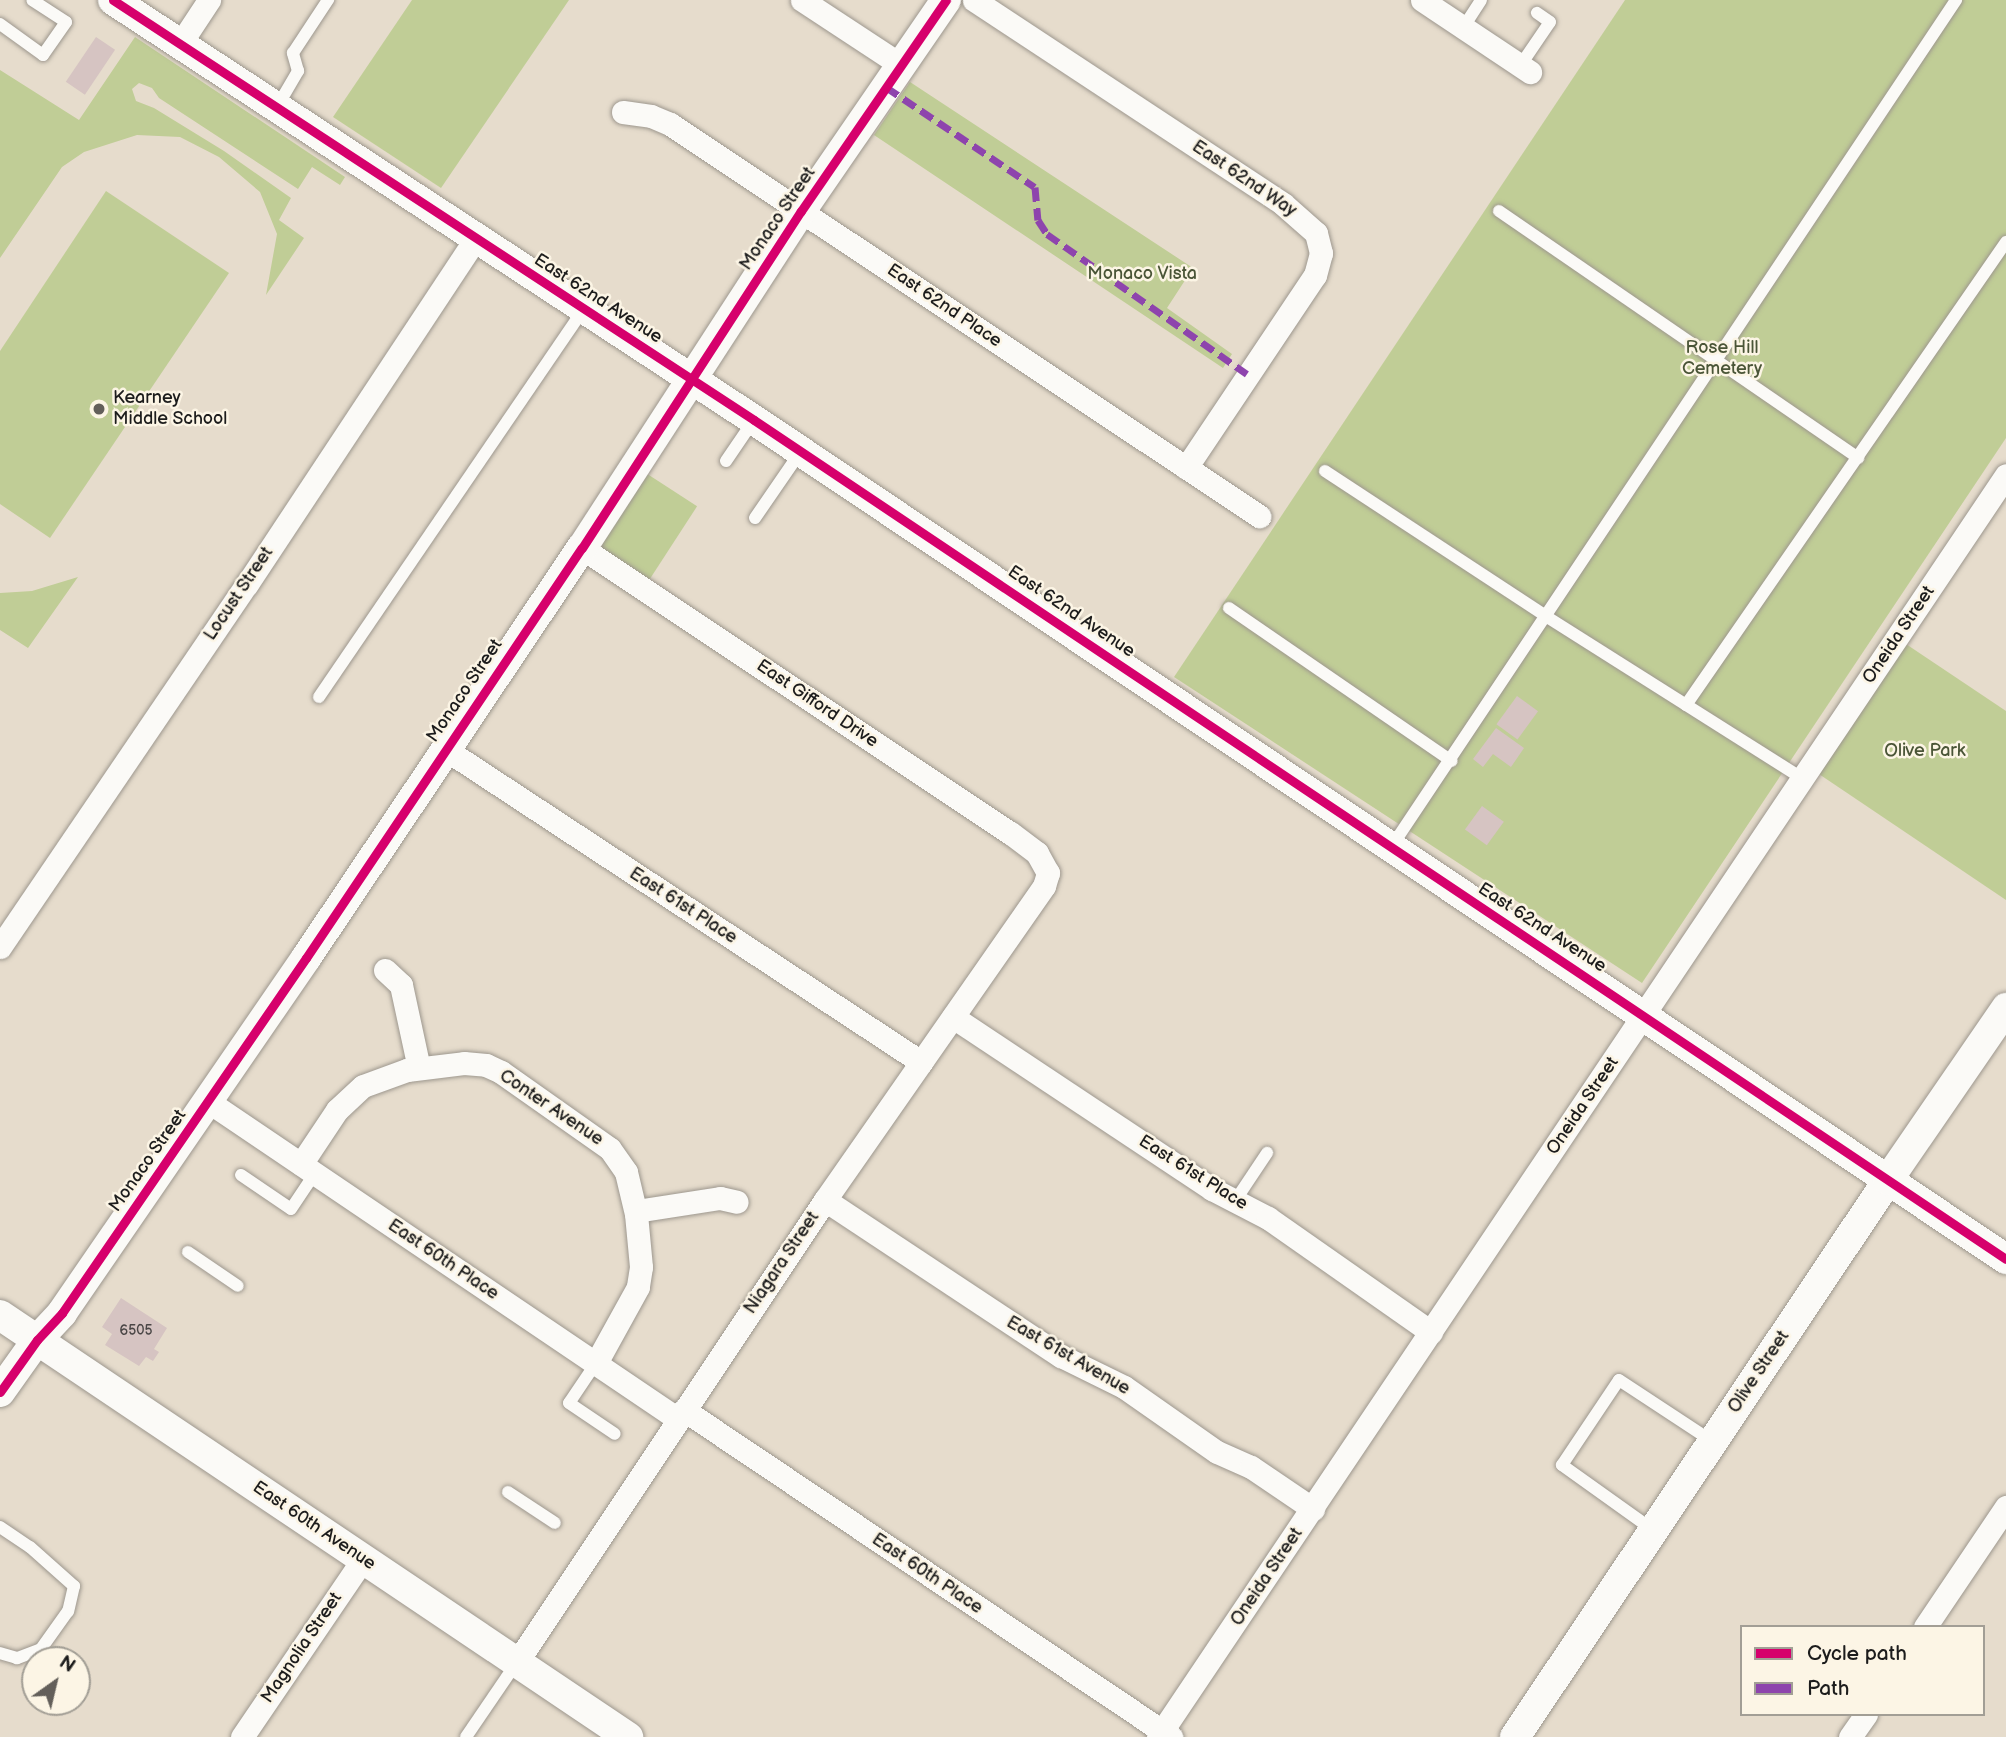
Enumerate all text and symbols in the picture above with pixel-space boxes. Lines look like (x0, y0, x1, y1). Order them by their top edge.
street label: East 62nd Way (1187, 136, 1301, 222)
street label: Monaco Street (735, 163, 821, 275)
street label: East 62nd Avenue (530, 249, 666, 349)
street label: East 62nd Place (882, 260, 1006, 352)
park label: Monaco Vista (1087, 263, 1197, 285)
park label: Rose Hill Cemetery (1682, 338, 1762, 380)
place label: Kearney Middle School (113, 388, 228, 430)
marker: Kearney Middle School (91, 401, 107, 417)
street label: Locust Street (200, 543, 278, 645)
street label: East 62nd Avenue (1003, 561, 1139, 663)
street label: Oneida Street (1858, 582, 1940, 688)
street label: Monaco Street (422, 635, 508, 747)
street label: East Gifford Drive (752, 655, 882, 753)
park label: Olive Park (1884, 740, 1966, 762)
street label: East 61st Place (625, 863, 741, 949)
street label: East 62nd Avenue (1474, 878, 1610, 978)
street label: Oneida Street (1542, 1053, 1624, 1159)
street label: Conter Avenue (495, 1065, 607, 1151)
street label: Monaco Street (105, 1106, 191, 1216)
street label: East 61st Place (1135, 1131, 1251, 1215)
street label: Niagara Street (740, 1208, 824, 1318)
street label: East 60th Place (384, 1215, 502, 1305)
street label: East 61st Avenue (1002, 1312, 1134, 1400)
house number: 6505 (120, 1323, 152, 1339)
street label: Olive Street (1724, 1327, 1794, 1417)
street label: East 60th Avenue (248, 1477, 380, 1575)
street label: Oneida Street (1226, 1524, 1308, 1630)
street label: East 60th Place (868, 1529, 986, 1619)
street label: Magnolia Street (257, 1588, 347, 1708)
legend (1740, 1625, 1985, 1716)
text: Cycle path (1807, 1641, 1907, 1666)
north arrow (21, 1646, 91, 1716)
text: N (55, 1651, 79, 1678)
text: Path (1807, 1676, 1849, 1701)

